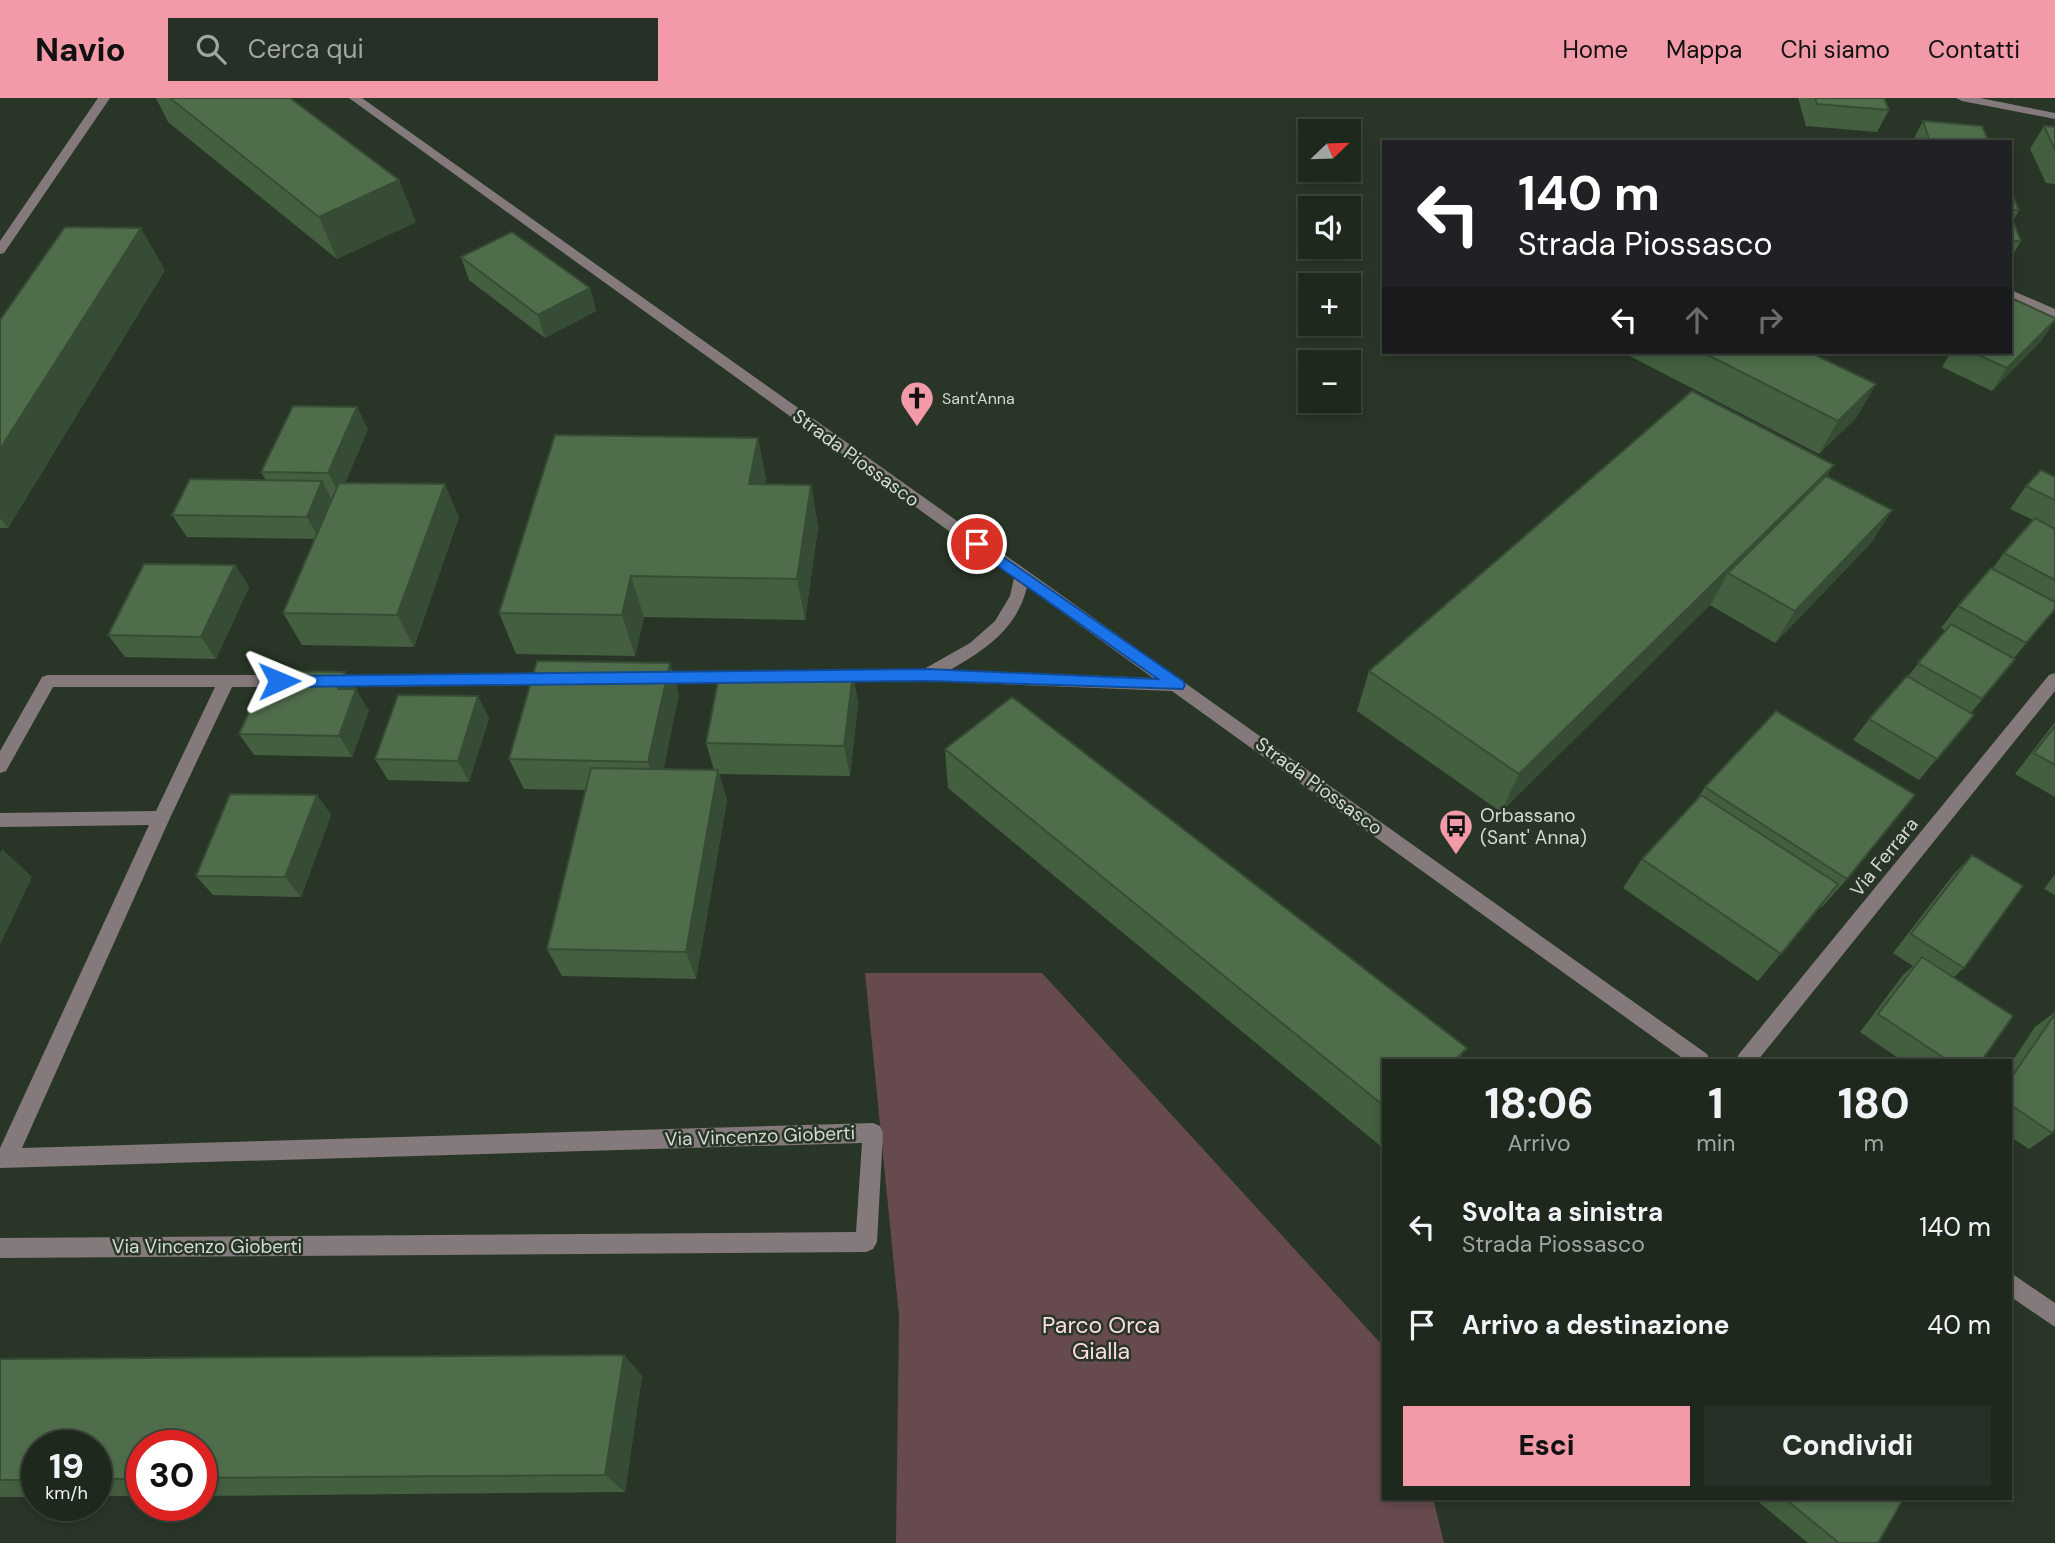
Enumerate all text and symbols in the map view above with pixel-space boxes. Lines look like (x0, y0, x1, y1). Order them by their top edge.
search box (168, 18, 658, 81)
text: Navio (35, 28, 126, 71)
icon: search (192, 30, 230, 68)
text: Cerca qui (248, 32, 364, 66)
text: Home (1562, 34, 1628, 65)
text: Mappa (1666, 34, 1742, 65)
text: Chi siamo (1780, 34, 1890, 65)
text: Contatti (1928, 34, 2020, 65)
north arrow (1298, 119, 1362, 182)
map controls (1298, 119, 1361, 413)
text: 140 m (1518, 161, 1660, 225)
icon: left (1403, 168, 1494, 259)
button: sound (1298, 196, 1361, 259)
text: Strada Piossasco (1518, 223, 1772, 265)
button: + (1298, 273, 1361, 336)
icon: left (1605, 301, 1643, 339)
icon: ahead (1678, 301, 1716, 339)
icon: right (1751, 301, 1789, 339)
button: − (1298, 350, 1361, 413)
church icon: Sant'Anna (898, 379, 936, 428)
place label: Sant'Anna (942, 388, 1015, 409)
street label: Strada Piossasco (788, 403, 924, 513)
pin (947, 514, 1007, 574)
icon: arrive (958, 525, 996, 563)
position arrow (242, 644, 316, 718)
street label: Strada Piossasco (1251, 731, 1387, 841)
place label: Orbassano (Sant' Anna) (1480, 803, 1587, 850)
bus stop icon: Orbassano (Sant' Anna) (1437, 807, 1475, 856)
street label: Via Ferrara (1844, 812, 1924, 902)
text: 18:06 (1484, 1076, 1594, 1131)
text: 1 (1708, 1076, 1724, 1131)
text: 180 (1838, 1076, 1910, 1131)
street label: Via Vincenzo Gioberti (664, 1120, 856, 1152)
text: Arrivo (1508, 1128, 1571, 1158)
text: min (1696, 1128, 1735, 1158)
text: m (1863, 1128, 1884, 1158)
text: Svolta a sinistra (1462, 1195, 1663, 1229)
icon: left (1403, 1208, 1441, 1246)
text: 140 m (1919, 1210, 1991, 1244)
text: Strada Piossasco (1462, 1229, 1645, 1259)
street label: Via Vincenzo Gioberti (112, 1234, 302, 1259)
icon: arrive (1403, 1306, 1441, 1344)
text: Arrivo a destinazione (1462, 1308, 1729, 1342)
text: 40 m (1927, 1308, 1991, 1342)
park label: Parco Orca Gialla (1042, 1310, 1160, 1366)
button: Esci (1403, 1406, 1690, 1486)
button: Condividi (1704, 1406, 1991, 1486)
speed limit sign: 30 (126, 1430, 217, 1521)
text: 19 (49, 1443, 84, 1489)
text: km/h (45, 1481, 88, 1505)

